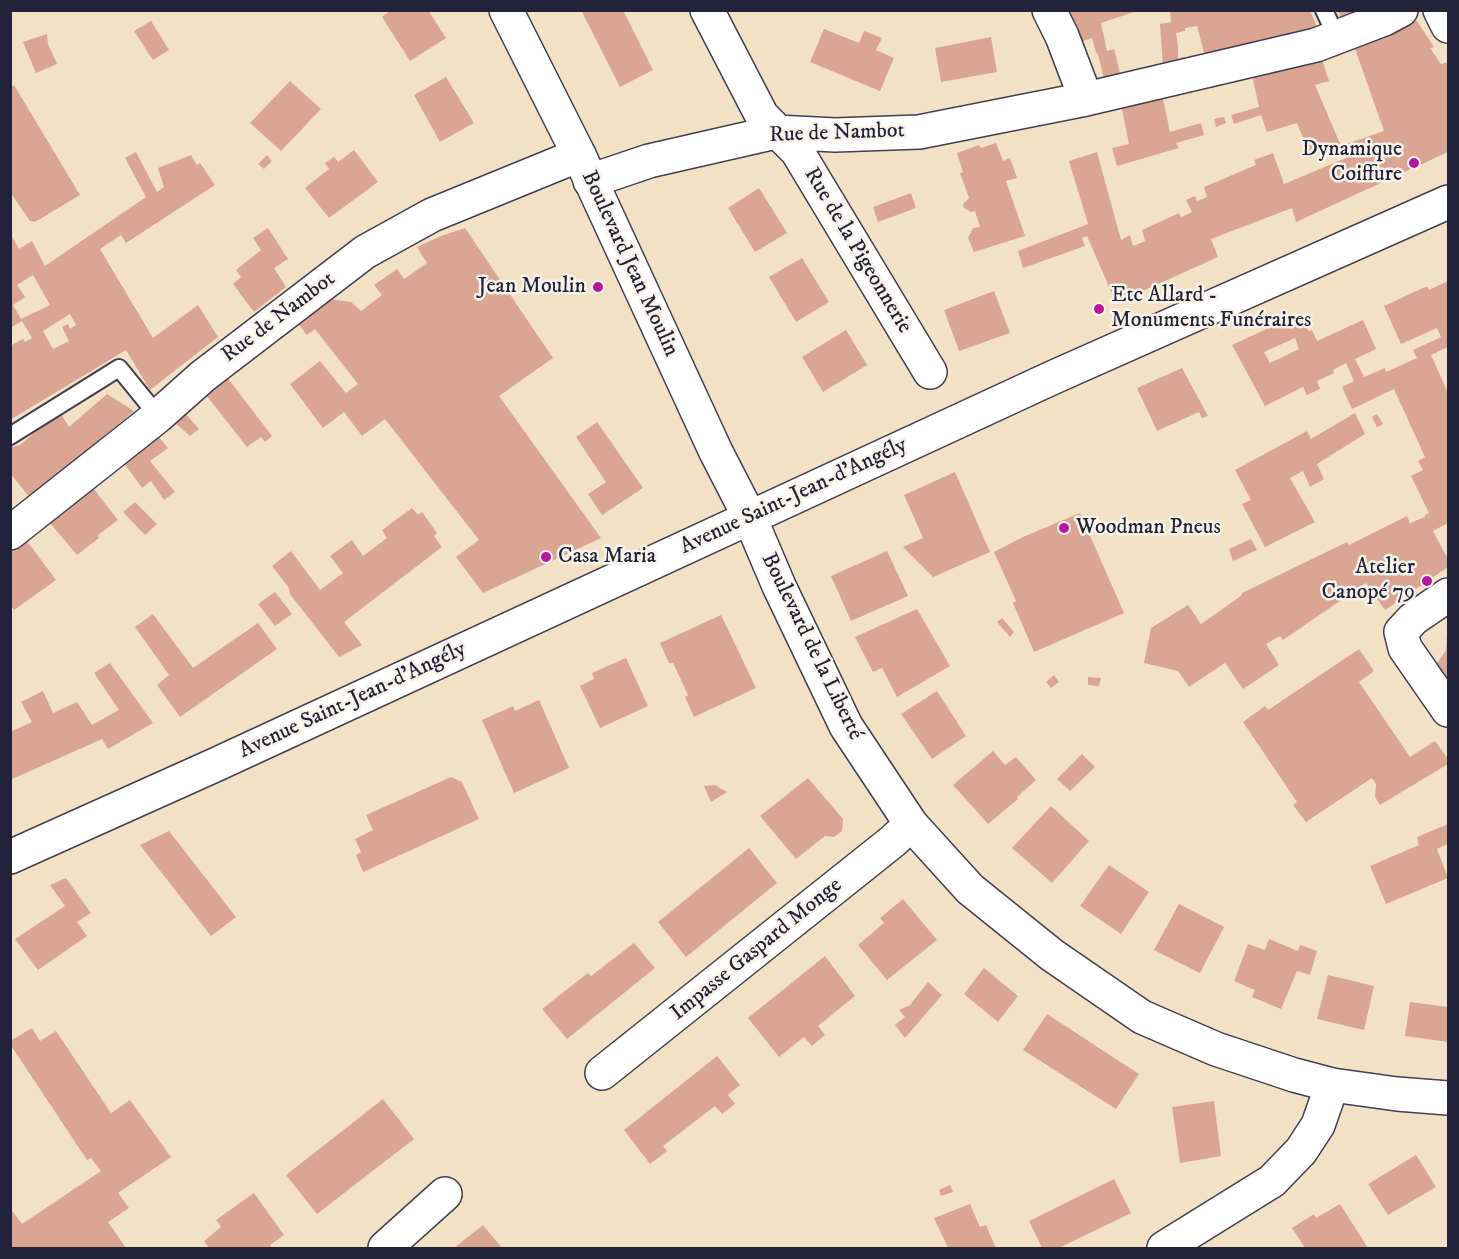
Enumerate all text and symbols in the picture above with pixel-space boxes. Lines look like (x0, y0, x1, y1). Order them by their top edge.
street label: Rue de Nambot (769, 118, 905, 150)
place label: Dynamique Coiffure (1302, 137, 1402, 188)
marker: Dynamique Coiffure (1407, 156, 1421, 170)
street label: Rue de la Pigeonnerie (797, 163, 917, 339)
street label: Boulevard Jean Moulin (574, 167, 684, 361)
street label: Rue de Nambot (217, 267, 341, 369)
place label: Jean Moulin (478, 274, 586, 300)
marker: Jean Moulin (591, 280, 605, 294)
place label: Etc Allard - Monuments Funéraires (1111, 283, 1311, 334)
marker: Etc Allard - Monuments Funéraires (1092, 302, 1106, 316)
street label: Avenue Saint-Jean-d'Angély (676, 433, 912, 561)
place label: Woodman Pneus (1076, 515, 1221, 541)
marker: Woodman Pneus (1057, 521, 1071, 535)
place label: Casa Maria (558, 544, 656, 570)
street label: Boulevard de la Liberté (754, 549, 868, 745)
marker: Casa Maria (539, 550, 553, 564)
place label: Atelier Canopé 79 (1321, 555, 1415, 606)
marker: Atelier Canopé 79 (1420, 574, 1434, 588)
street label: Avenue Saint-Jean-d'Angély (235, 637, 471, 765)
street label: Impasse Gaspard Monge (666, 873, 848, 1027)

